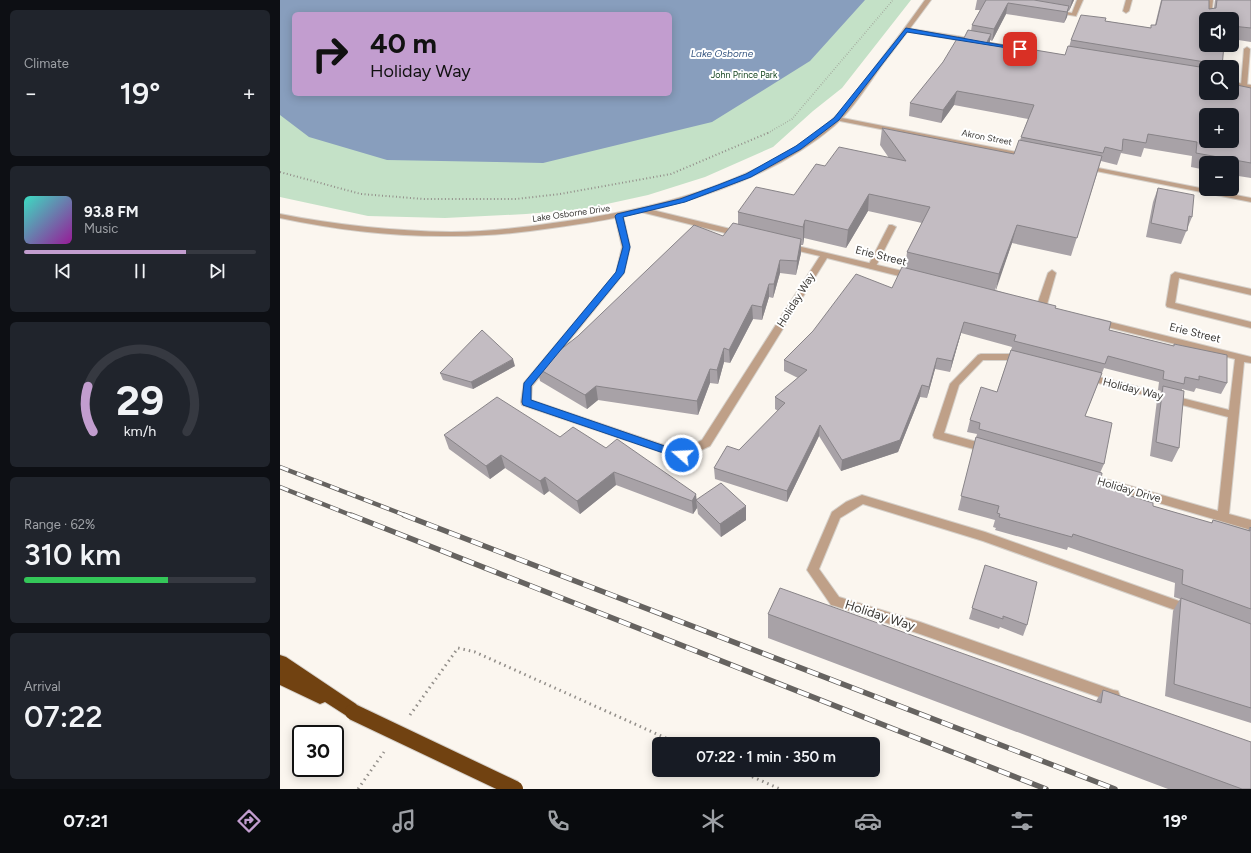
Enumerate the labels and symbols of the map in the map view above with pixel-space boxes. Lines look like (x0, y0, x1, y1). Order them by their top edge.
pin (1003, 32, 1037, 66)
water label: Lake Osborne (691, 47, 754, 60)
park label: John Prince Park (711, 69, 778, 80)
street label: Akron Street (961, 127, 1014, 147)
street label: Lake Osborne Drive (531, 202, 611, 224)
street label: Erie Street (854, 243, 908, 269)
street label: Holiday Way (774, 270, 818, 330)
street label: Erie Street (1168, 320, 1222, 346)
street label: Holiday Way (1102, 375, 1165, 403)
position arrow (661, 434, 703, 476)
street label: Holiday Drive (1096, 475, 1162, 505)
street label: Holiday Way (843, 597, 917, 633)
speed limit sign: 30 (292, 725, 344, 777)

